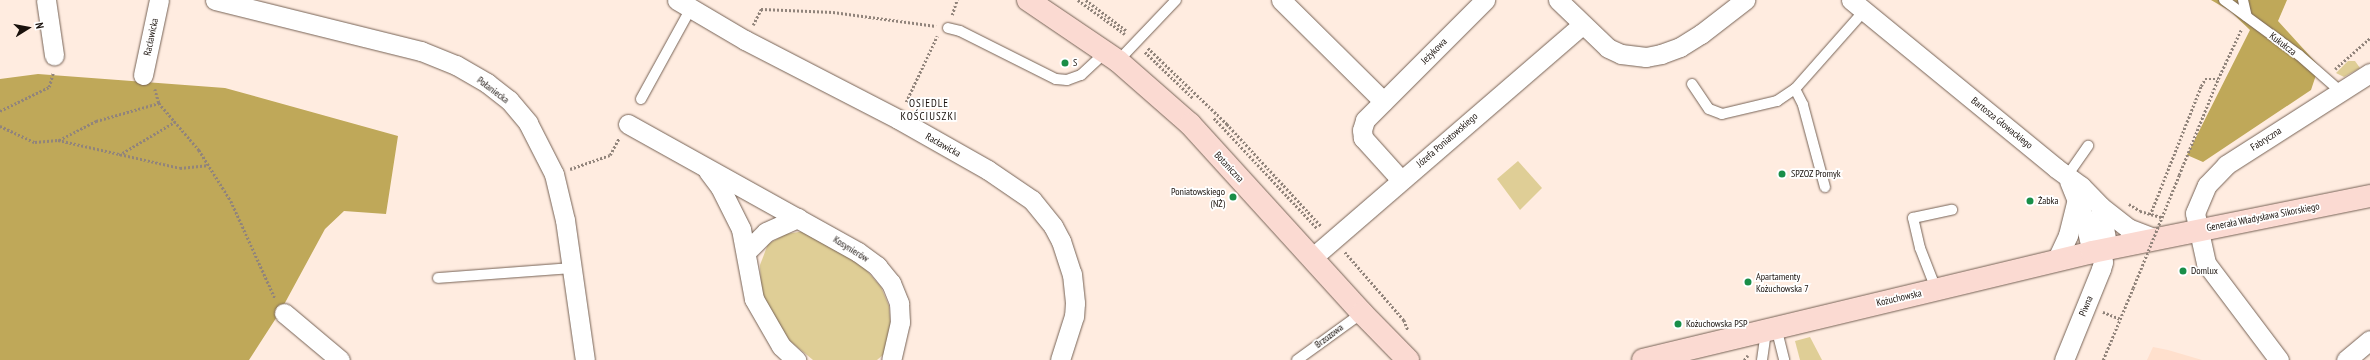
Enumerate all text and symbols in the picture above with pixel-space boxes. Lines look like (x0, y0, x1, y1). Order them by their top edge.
north arrow (8, 8, 48, 48)
street label: Racławicka (141, 17, 161, 57)
text: N (32, 21, 47, 30)
street label: Kukułcza (2267, 30, 2299, 58)
street label: Jeżykowa (1419, 36, 1449, 66)
place label: S (1073, 57, 1077, 69)
marker: S (1060, 58, 1070, 68)
street label: Połaniecka (475, 74, 511, 106)
street label: Bartosza Głowackiego (1969, 95, 2035, 151)
district label: OSIEDLE KOŚCIUSZKI (901, 97, 957, 123)
street label: Józefa Poniatowskiego (1414, 110, 1480, 170)
street label: Fabryczna (2248, 125, 2284, 153)
street label: Racławicka (923, 130, 963, 160)
street label: Botaniczna (1212, 149, 1246, 185)
marker: SPZOZ Promyk (1776, 168, 1788, 180)
place label: SPZOZ Promyk (1791, 168, 1841, 180)
place label: Poniatowskiego (NŻ) (1171, 185, 1225, 208)
marker: Poniatowskiego (NŻ) (1228, 192, 1238, 202)
place label: Żabka (2038, 195, 2058, 207)
marker: Żabka (2025, 196, 2035, 206)
street label: Generała Władysława Sikorskiego (2205, 200, 2321, 234)
street label: Kosynierów (831, 233, 871, 265)
place label: Domlux (2191, 265, 2218, 277)
marker: Domlux (2178, 266, 2188, 276)
place label: Apartamenty Kożuchowska 7 (1756, 270, 1809, 294)
marker: Apartamenty Kożuchowska 7 (1743, 277, 1753, 287)
street label: Kożuchowska (1875, 287, 1923, 309)
street label: Piwna (2077, 294, 2095, 318)
place label: Kożuchowska PSP (1686, 318, 1747, 330)
marker: Kożuchowska PSP (1673, 319, 1683, 329)
street label: Brzozowa (1312, 321, 1346, 351)

